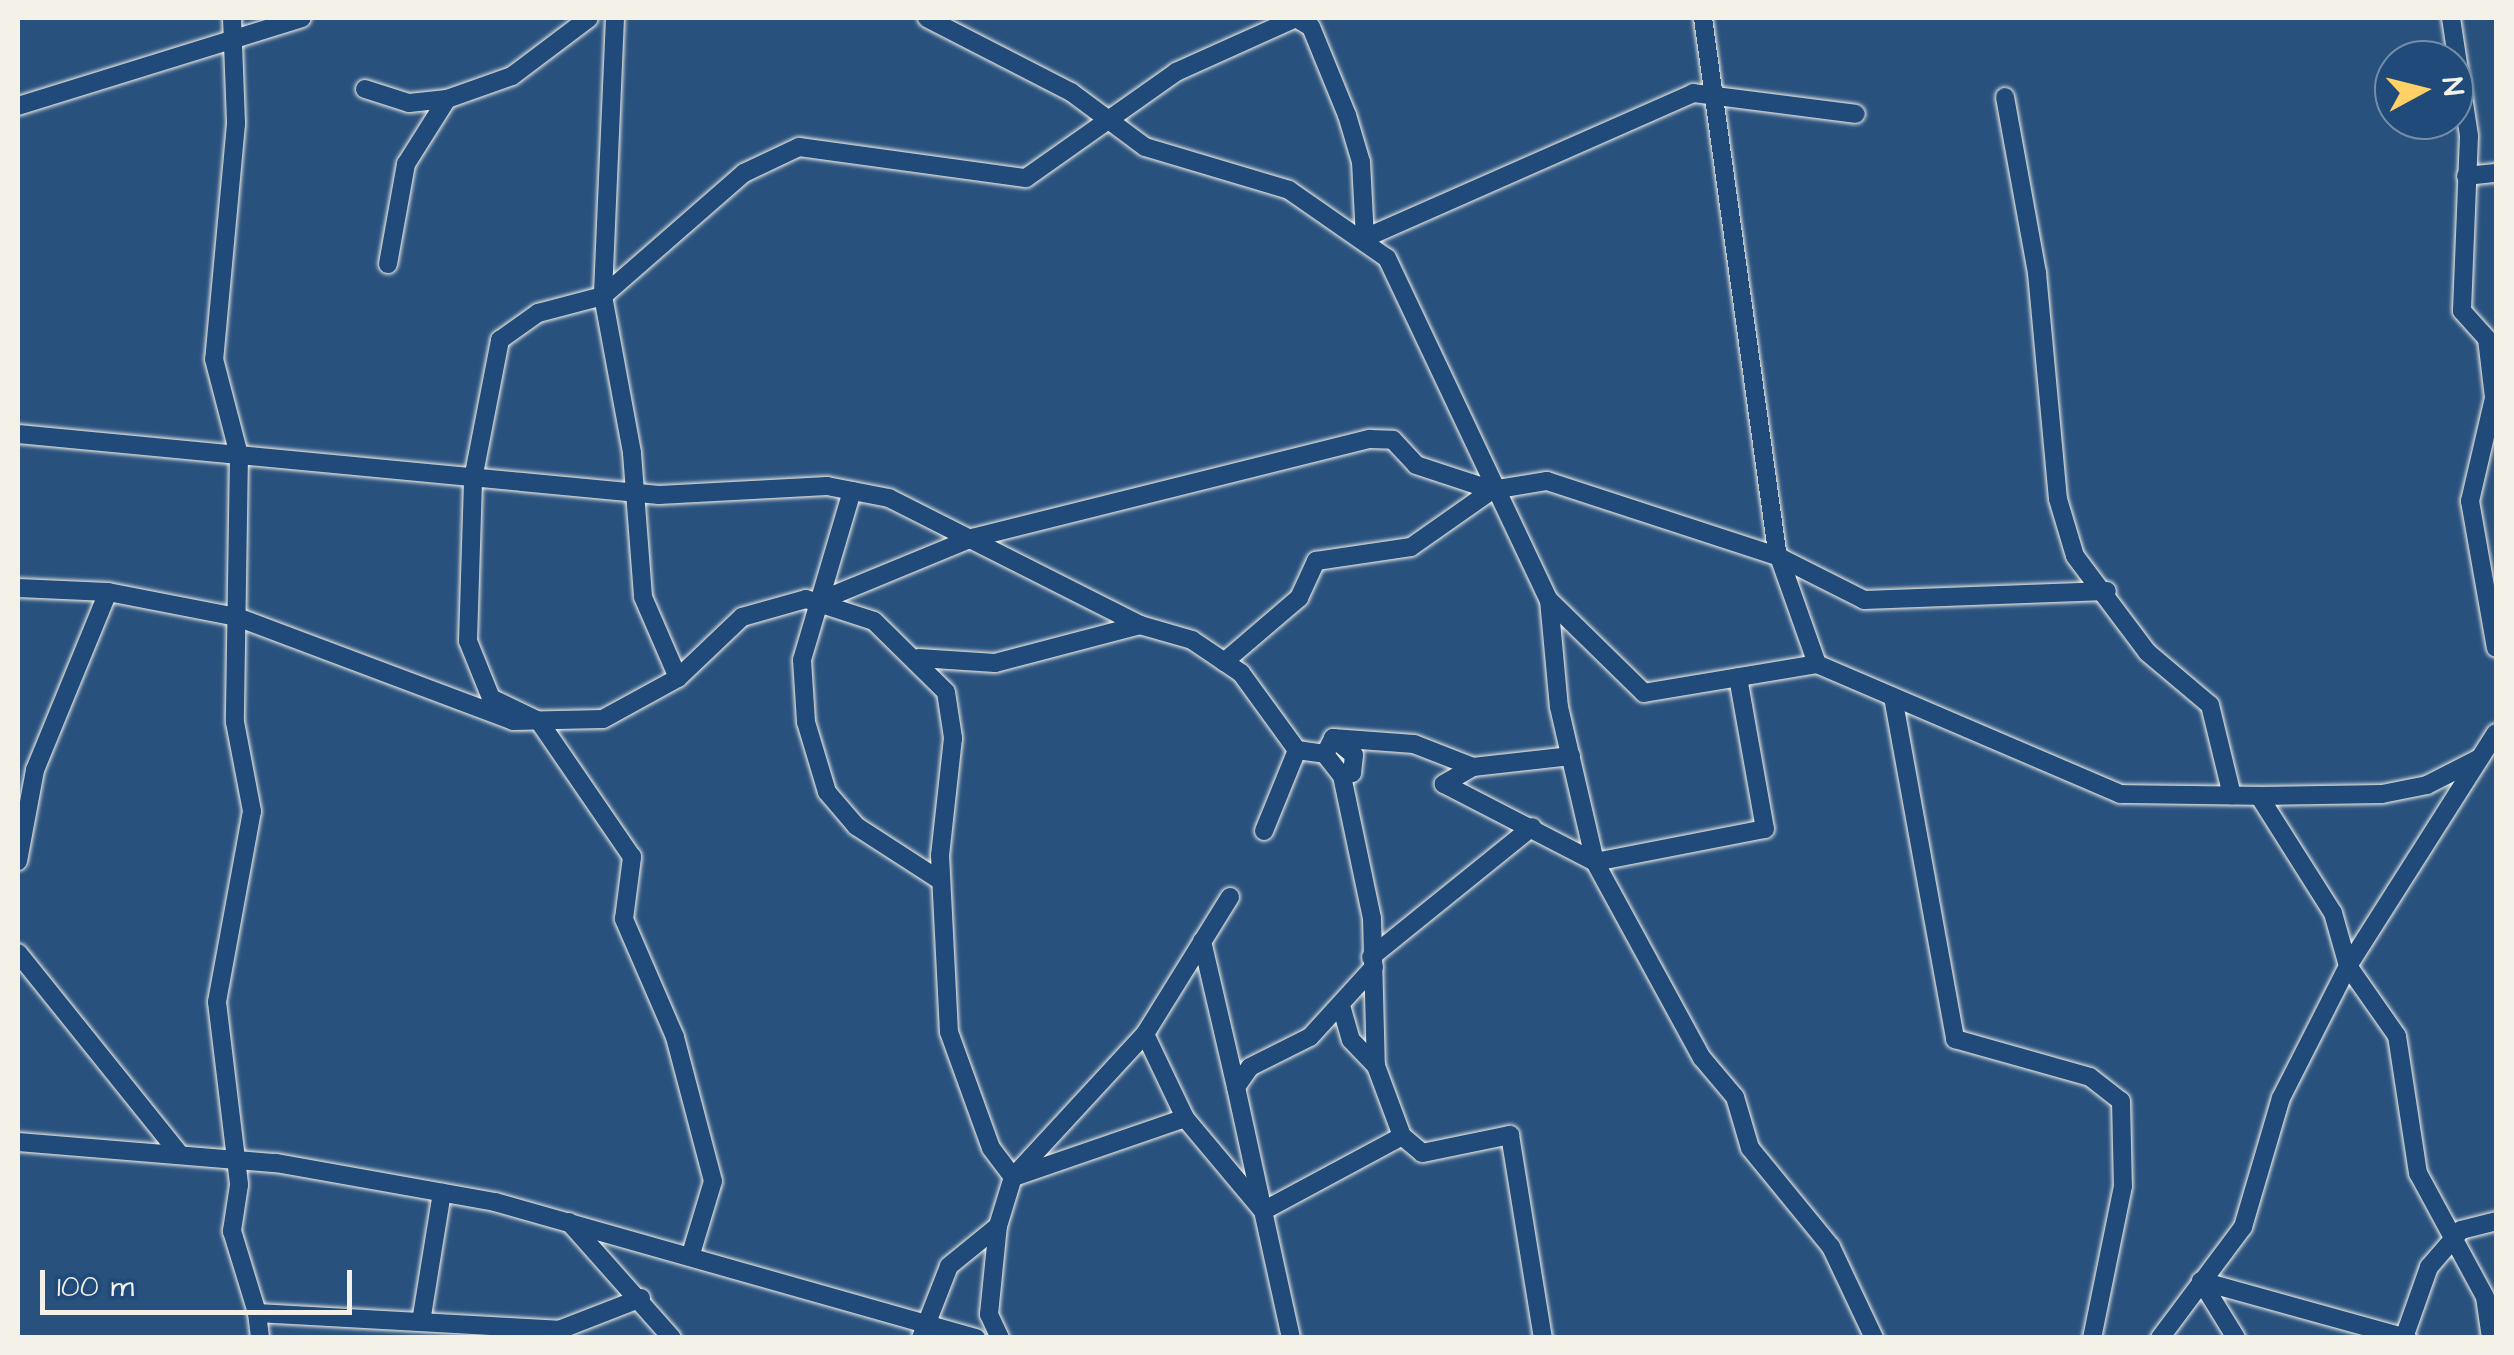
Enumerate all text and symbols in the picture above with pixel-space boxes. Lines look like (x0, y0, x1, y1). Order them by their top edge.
north arrow (2374, 40, 2474, 140)
text: N (2432, 75, 2473, 98)
scale bar (45, 1250, 358, 1312)
text: 100 m (57, 1266, 134, 1308)

